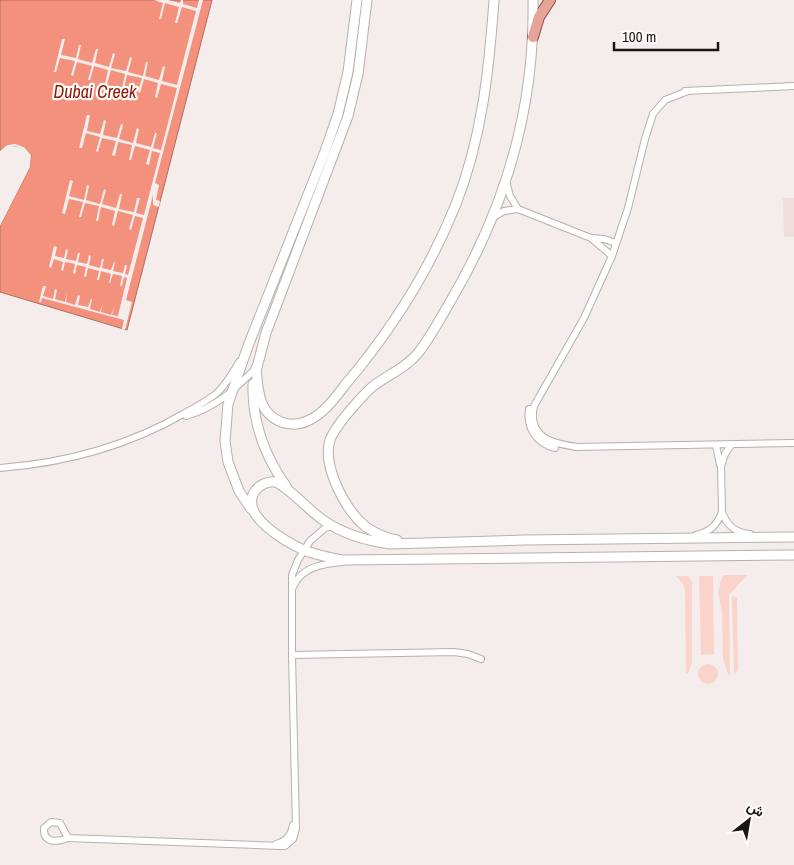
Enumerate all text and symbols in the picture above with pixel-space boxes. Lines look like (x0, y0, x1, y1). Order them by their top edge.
scale bar (614, 20, 718, 52)
text: 100 m (622, 26, 656, 47)
water label: Dubai Creek (54, 79, 137, 104)
north arrow (724, 795, 774, 845)
text: ش (744, 797, 768, 821)

